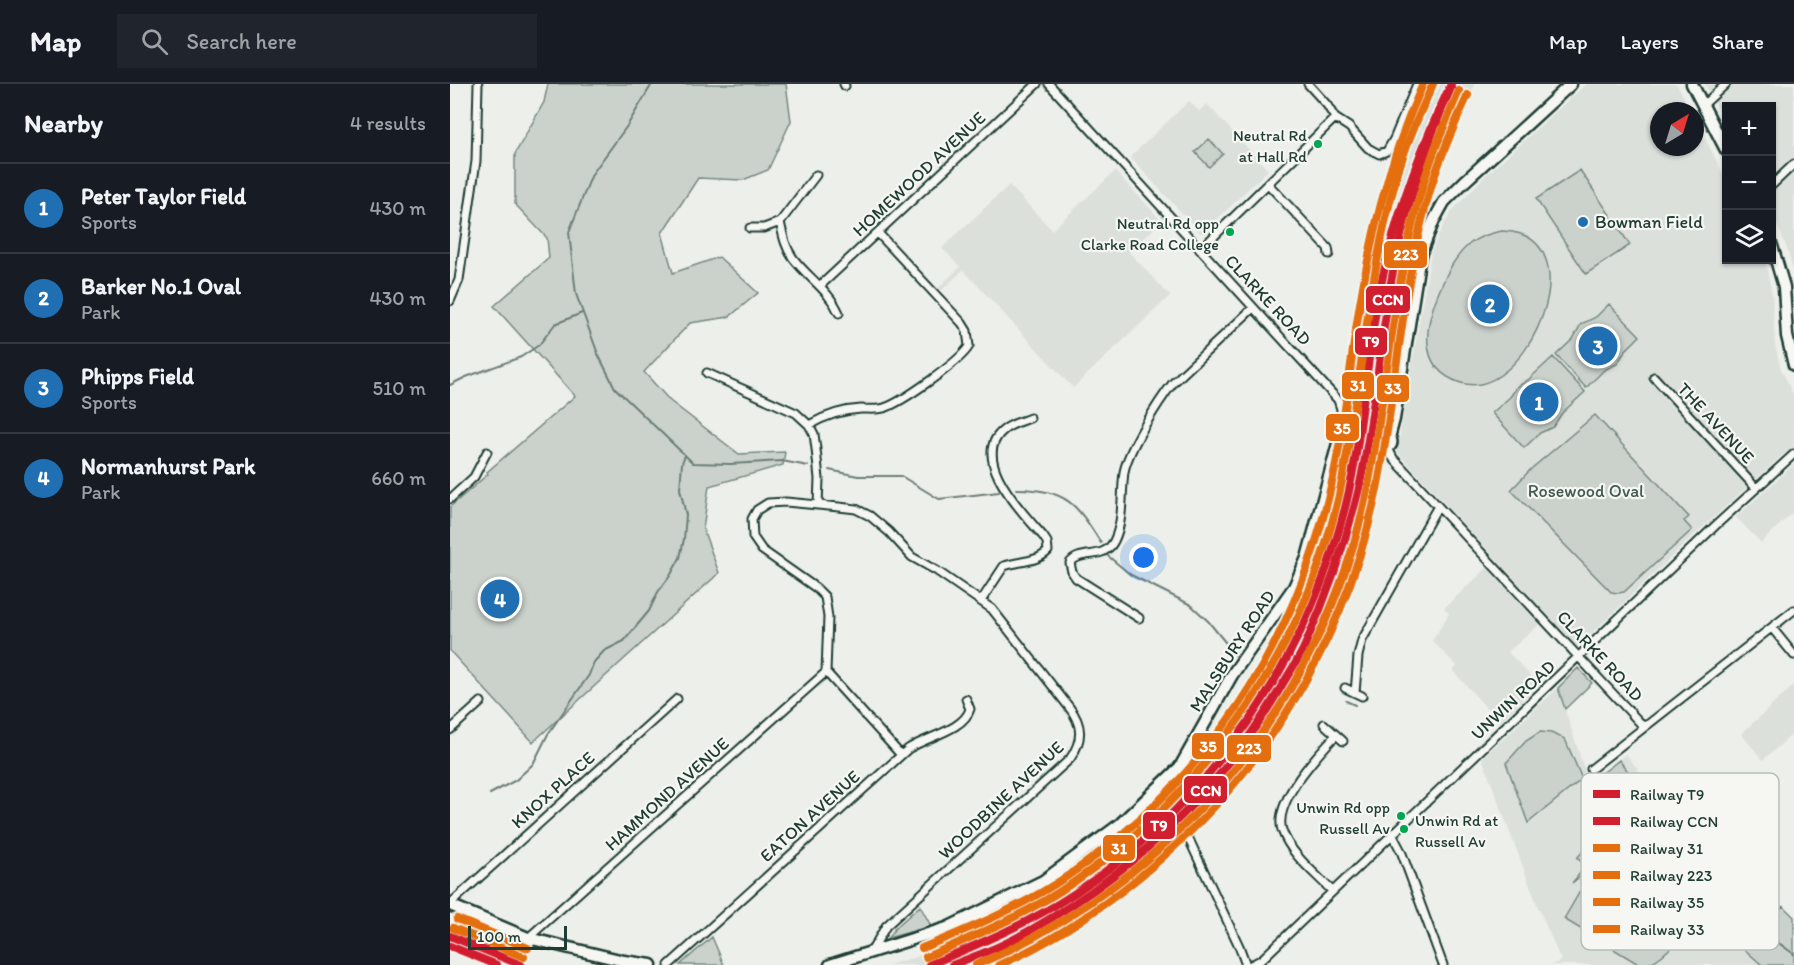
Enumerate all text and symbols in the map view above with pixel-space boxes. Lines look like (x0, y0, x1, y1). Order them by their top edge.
search box (117, 14, 537, 68)
text: Map (30, 24, 81, 58)
icon: search (138, 25, 171, 58)
text: Search here (186, 28, 297, 55)
text: Map (1549, 29, 1588, 54)
text: Layers (1621, 29, 1679, 54)
text: Share (1712, 29, 1764, 54)
north arrow (1650, 102, 1704, 156)
map controls (1722, 102, 1776, 264)
button: + (1722, 102, 1776, 156)
text: Nearby (24, 107, 103, 139)
street label: HOMEWOOD AVENUE (848, 107, 990, 241)
text: 4 results (350, 111, 426, 135)
place label: Neutral Rd at Hall Rd (1233, 126, 1307, 166)
marker: Neutral Rd at Hall Rd (1312, 138, 1324, 150)
button: − (1722, 156, 1776, 210)
text: Peter Taylor Field (81, 183, 246, 210)
text: 1 (39, 196, 48, 220)
text: 430 m (369, 196, 426, 220)
text: Sports (81, 210, 137, 234)
button: layers (1722, 210, 1776, 264)
place label: Bowman Field (1595, 211, 1703, 233)
place label: Neutral Rd opp Clarke Road College (1081, 214, 1219, 254)
marker: Bowman Field (1576, 215, 1590, 229)
marker: Neutral Rd opp Clarke Road College (1224, 226, 1236, 238)
line badge: 223 (1383, 240, 1428, 269)
text: 223 (1393, 245, 1419, 264)
street label: CLARKE ROAD (1220, 250, 1316, 350)
text: Barker No.1 Oval (81, 273, 241, 300)
pin: 2 (1470, 282, 1510, 326)
line badge: CCN (1365, 285, 1411, 314)
text: 2 (38, 286, 49, 310)
text: 430 m (369, 286, 426, 310)
text: CCN (1372, 290, 1404, 309)
text: Park (81, 300, 120, 324)
pin: 3 (1578, 324, 1618, 368)
line badge: T9 (1354, 327, 1388, 356)
text: T9 (1361, 332, 1380, 351)
text: Phipps Field (81, 363, 194, 390)
line badge: 31 (1341, 371, 1375, 400)
line badge: 33 (1376, 374, 1410, 403)
text: 3 (38, 376, 49, 400)
text: 510 m (373, 376, 426, 400)
text: 31 (1350, 376, 1367, 395)
street label: THE AVENUE (1673, 378, 1759, 468)
text: 33 (1384, 379, 1402, 398)
pin: 1 (1520, 380, 1558, 424)
text: Sports (81, 390, 137, 414)
line badge: 35 (1325, 413, 1360, 442)
text: 35 (1333, 419, 1351, 438)
text: Normanhurst Park (81, 453, 255, 480)
text: 4 (37, 466, 50, 490)
text: 660 m (371, 466, 426, 490)
text: Park (81, 480, 120, 504)
park label: Rosewood Oval (1528, 480, 1644, 502)
your location (1129, 543, 1158, 572)
pin: 4 (481, 576, 520, 622)
street label: MALSBURY ROAD (1184, 586, 1280, 716)
street label: CLARKE ROAD (1552, 606, 1648, 706)
street label: UNWIN ROAD (1466, 655, 1560, 745)
line badge: 35 (1191, 732, 1225, 760)
street label: HAMMOND AVENUE (600, 733, 734, 855)
line badge: 223 (1226, 734, 1272, 763)
street label: WOODBINE AVENUE (934, 736, 1068, 864)
text: 35 (1199, 737, 1217, 756)
text: 223 (1236, 739, 1262, 758)
street label: KNOX PLACE (507, 747, 599, 833)
street label: EATON AVENUE (755, 765, 865, 867)
legend (1581, 773, 1779, 950)
line badge: CCN (1183, 775, 1228, 804)
text: CCN (1190, 781, 1222, 800)
text: Railway T9 (1630, 785, 1704, 804)
place label: Unwin Rd opp Russell Av (1296, 798, 1391, 838)
marker: Unwin Rd opp Russell Av (1395, 810, 1407, 822)
line badge: T9 (1142, 811, 1176, 840)
place label: Unwin Rd at Russell Av (1415, 811, 1498, 851)
text: Railway CCN (1630, 812, 1718, 831)
text: T9 (1149, 816, 1168, 835)
marker: Unwin Rd at Russell Av (1398, 823, 1410, 835)
line badge: 31 (1102, 834, 1136, 862)
text: 31 (1111, 839, 1128, 858)
text: Railway 31 (1630, 839, 1704, 858)
text: Railway 223 (1630, 866, 1713, 885)
text: Railway 35 (1630, 893, 1704, 912)
text: Railway 33 (1630, 920, 1705, 939)
scale bar (468, 923, 567, 950)
text: 100 m (477, 927, 521, 946)

